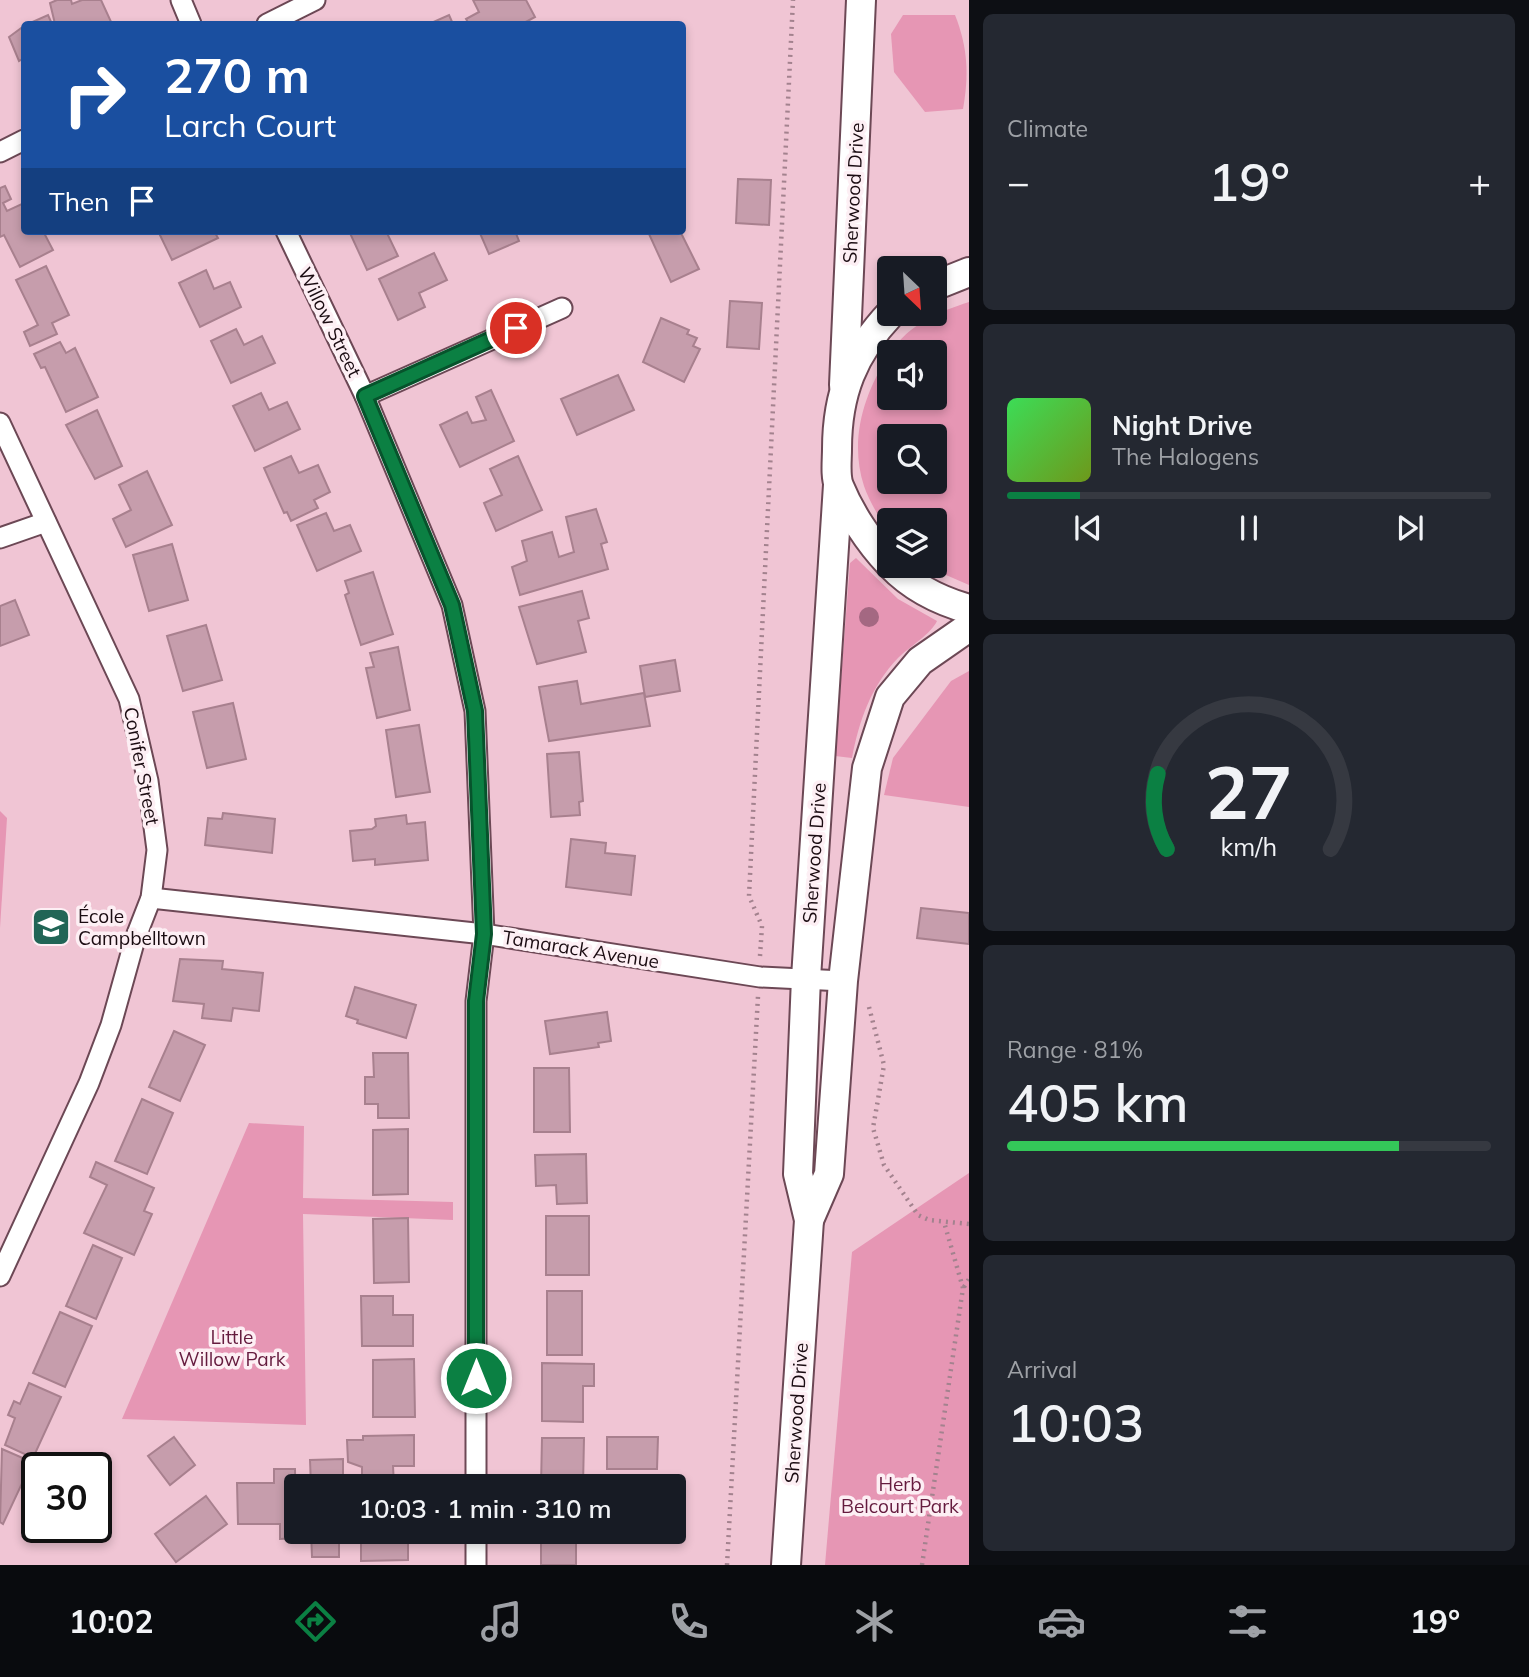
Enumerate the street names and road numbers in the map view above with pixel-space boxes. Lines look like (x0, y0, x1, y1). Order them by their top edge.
street label: Sherwood Drive (837, 122, 869, 264)
street label: Willow Street (293, 263, 367, 381)
street label: Conifer Street (119, 705, 165, 827)
street label: Sherwood Drive (797, 782, 831, 924)
street label: Tamarack Avenue (501, 925, 661, 973)
street label: Sherwood Drive (779, 1342, 813, 1484)

